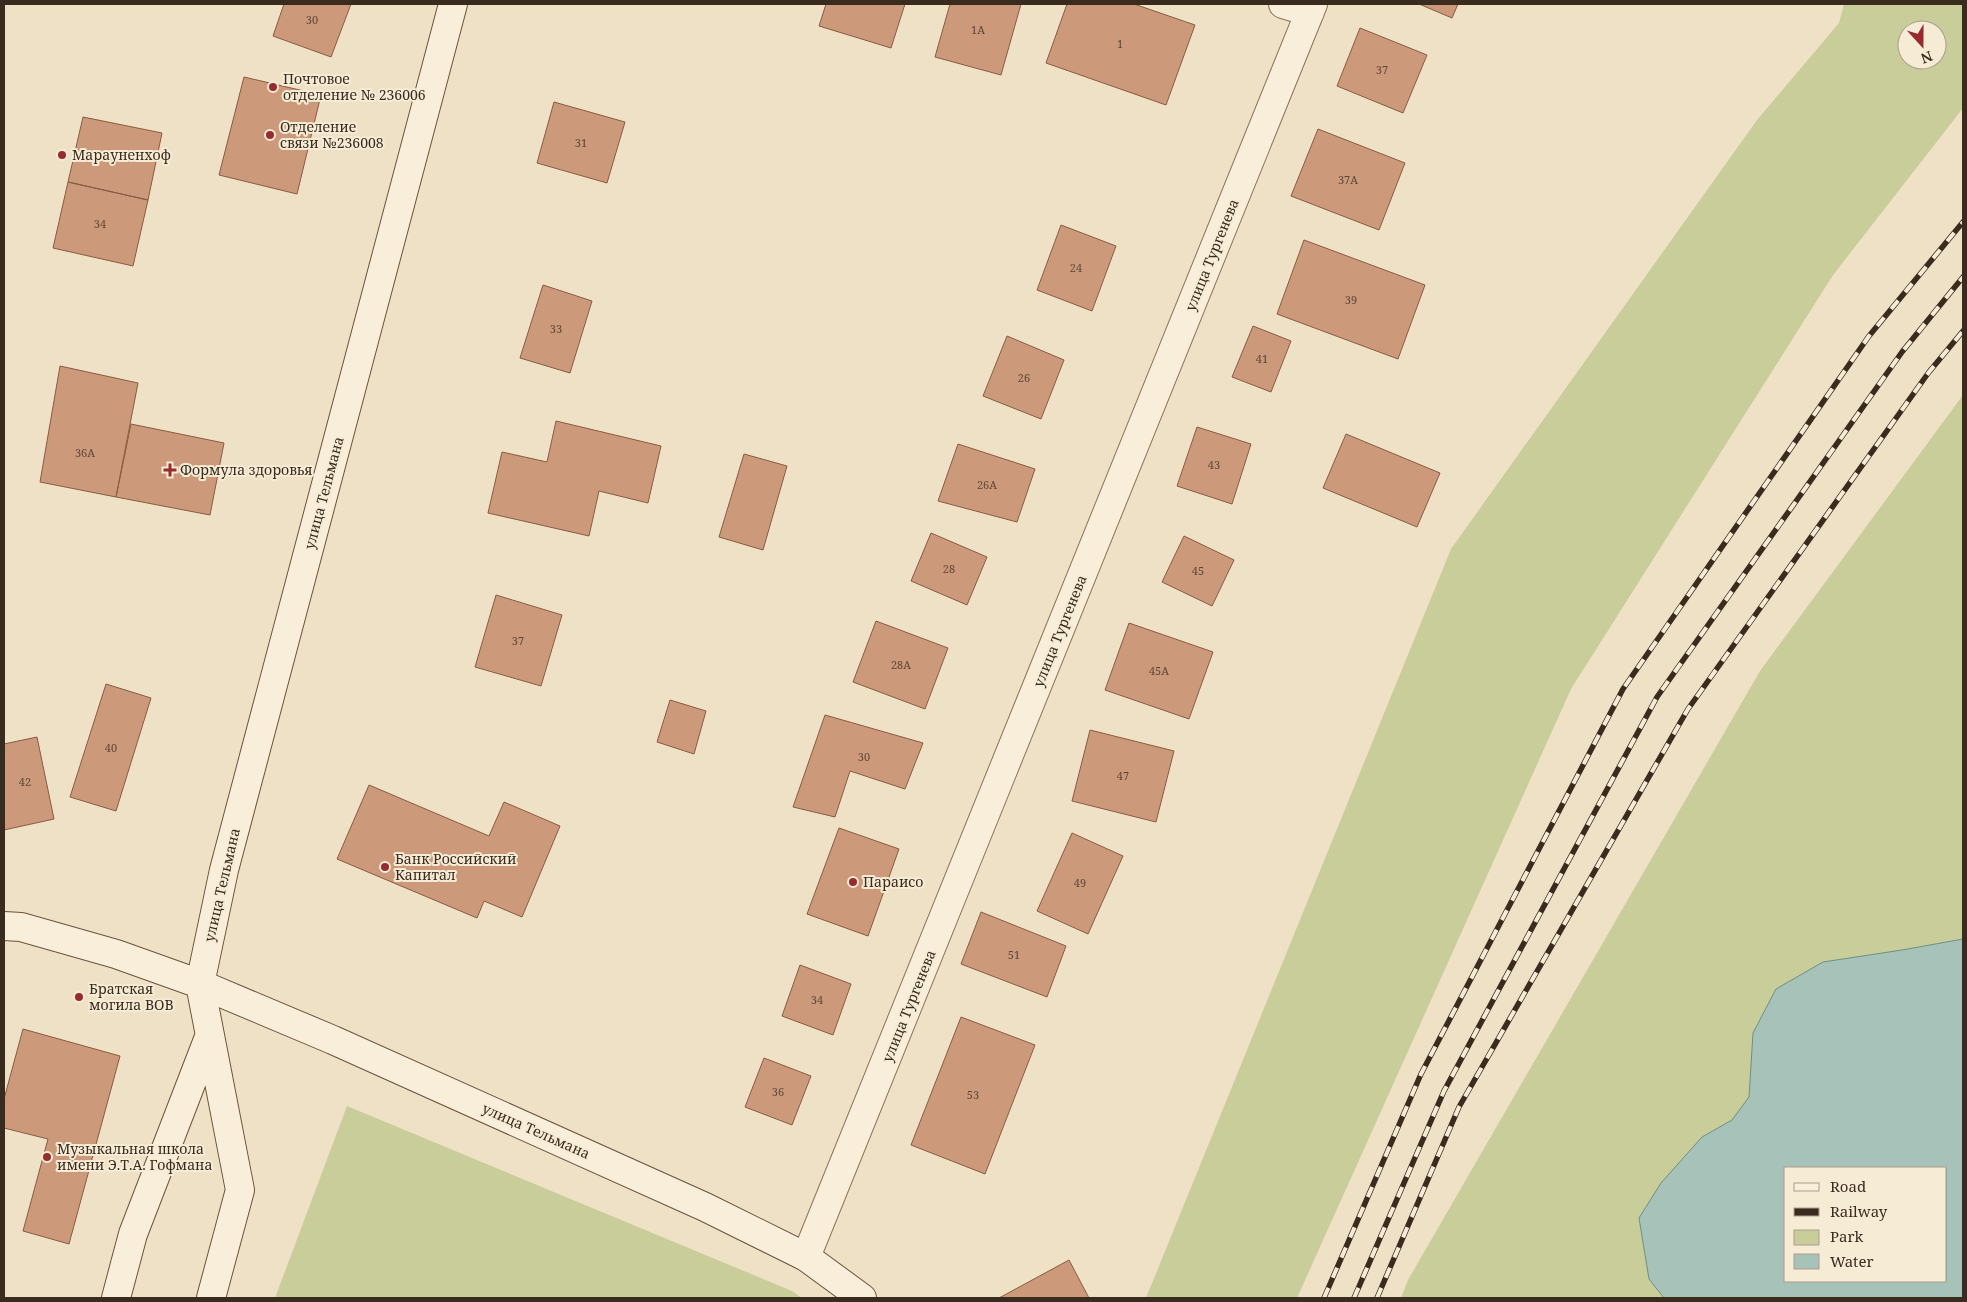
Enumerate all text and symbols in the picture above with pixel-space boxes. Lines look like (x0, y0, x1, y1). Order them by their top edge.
house number: 30 (306, 12, 318, 27)
north arrow (1897, 20, 1947, 70)
house number: 1А (971, 22, 985, 37)
house number: 1 (1117, 36, 1123, 51)
text: N (1918, 47, 1935, 68)
house number: 37 (1376, 62, 1388, 77)
place label: Почтовое отделение № 236006 (283, 69, 426, 104)
marker: Почтовое отделение № 236006 (267, 81, 279, 93)
place label: Отделение связи №236008 (280, 117, 384, 152)
marker: Отделение связи №236008 (264, 129, 276, 141)
house number: 31 (575, 135, 587, 150)
place label: Марауненхоф (72, 145, 171, 164)
marker: Марауненхоф (56, 149, 68, 161)
house number: 37А (1338, 172, 1358, 187)
street label: улица Тургенева (1180, 196, 1243, 314)
house number: 34 (94, 216, 106, 231)
house number: 24 (1070, 260, 1082, 275)
house number: 39 (1345, 292, 1357, 307)
house number: 33 (550, 321, 562, 336)
house number: 41 (1256, 351, 1268, 366)
house number: 26 (1018, 370, 1030, 385)
street label: улица Тельмана (299, 434, 348, 551)
house number: 36А (75, 445, 95, 460)
house number: 43 (1208, 457, 1220, 472)
place label: Формула здоровья (180, 460, 312, 479)
marker: Формула здоровья (164, 464, 176, 476)
house number: 26А (977, 477, 997, 492)
house number: 28 (943, 561, 955, 576)
house number: 45 (1192, 563, 1204, 578)
street label: улица Тургенева (1028, 572, 1091, 690)
house number: 37 (512, 633, 524, 648)
house number: 28А (891, 657, 911, 672)
house number: 45А (1149, 663, 1169, 678)
house number: 40 (105, 740, 117, 755)
house number: 30 (858, 749, 870, 764)
house number: 47 (1117, 768, 1129, 783)
house number: 42 (19, 774, 31, 789)
street label: улица Тельмана (199, 826, 244, 944)
place label: Банк Российский Капитал (395, 849, 517, 884)
marker: Банк Российский Капитал (379, 861, 391, 873)
place label: Параисо (863, 872, 923, 891)
house number: 49 (1074, 875, 1086, 890)
marker: Параисо (847, 876, 859, 888)
street label: улица Тургенева (877, 947, 940, 1065)
house number: 51 (1008, 947, 1020, 962)
place label: Братская могила ВОВ (89, 979, 174, 1014)
marker: Братская могила ВОВ (73, 991, 85, 1003)
house number: 34 (811, 992, 823, 1007)
house number: 36 (772, 1084, 784, 1099)
house number: 53 (967, 1087, 979, 1102)
street label: улица Тельмана (479, 1098, 593, 1163)
place label: Музыкальная школа имени Э.Т.А. Гофмана (57, 1139, 213, 1174)
marker: Музыкальная школа имени Э.Т.А. Гофмана (41, 1151, 53, 1163)
legend (1784, 1167, 1947, 1282)
text: Road (1830, 1176, 1866, 1196)
text: Railway (1830, 1201, 1888, 1221)
text: Park (1830, 1226, 1864, 1246)
text: Water (1830, 1251, 1873, 1271)

